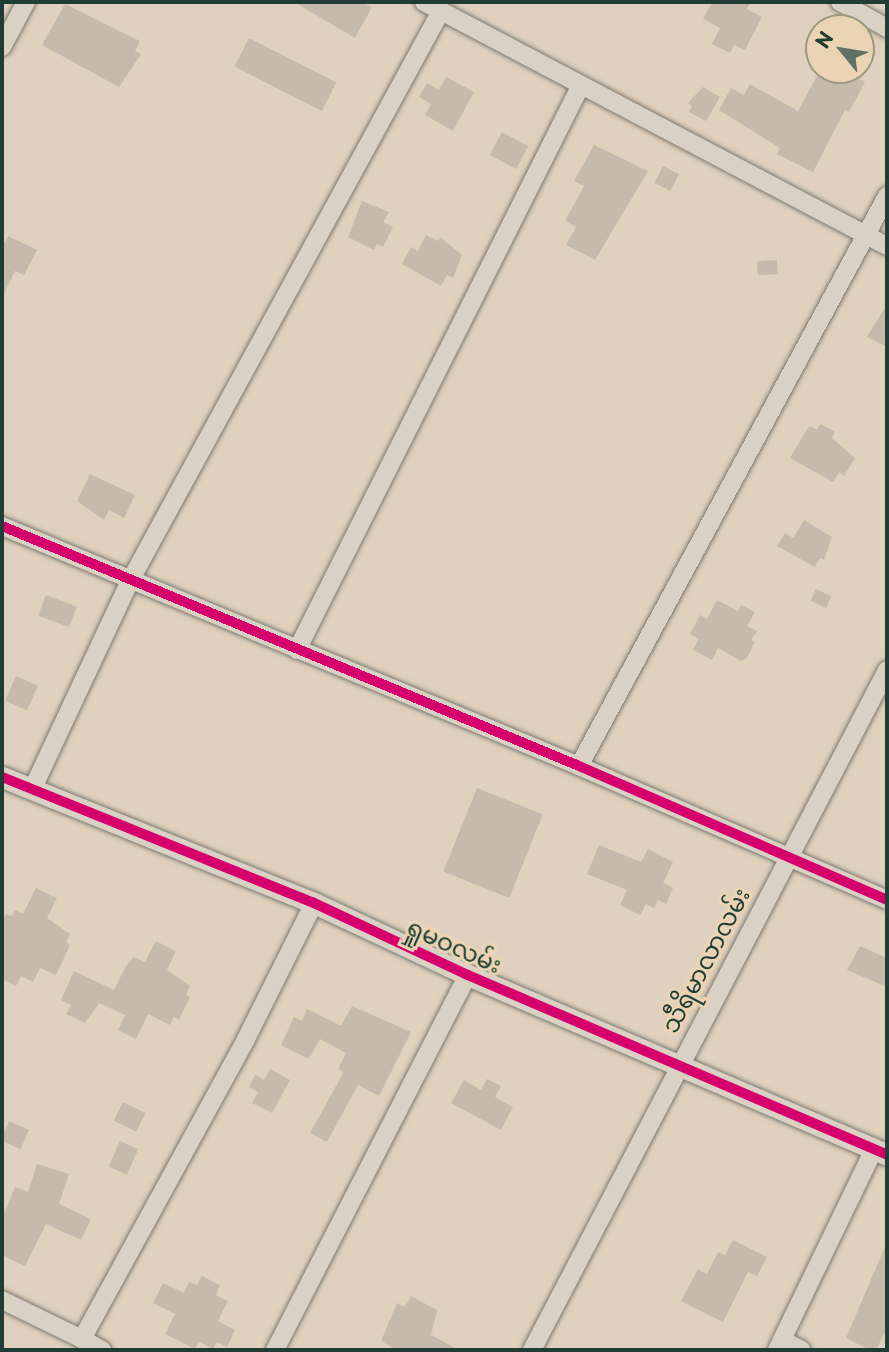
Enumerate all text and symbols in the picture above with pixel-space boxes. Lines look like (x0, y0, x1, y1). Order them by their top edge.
north arrow (805, 14, 875, 84)
text: N (808, 26, 839, 53)
street label: သီရိမာလာလမ်း (655, 883, 755, 1037)
street label: ရှုမဝလမ်း (402, 911, 506, 979)

